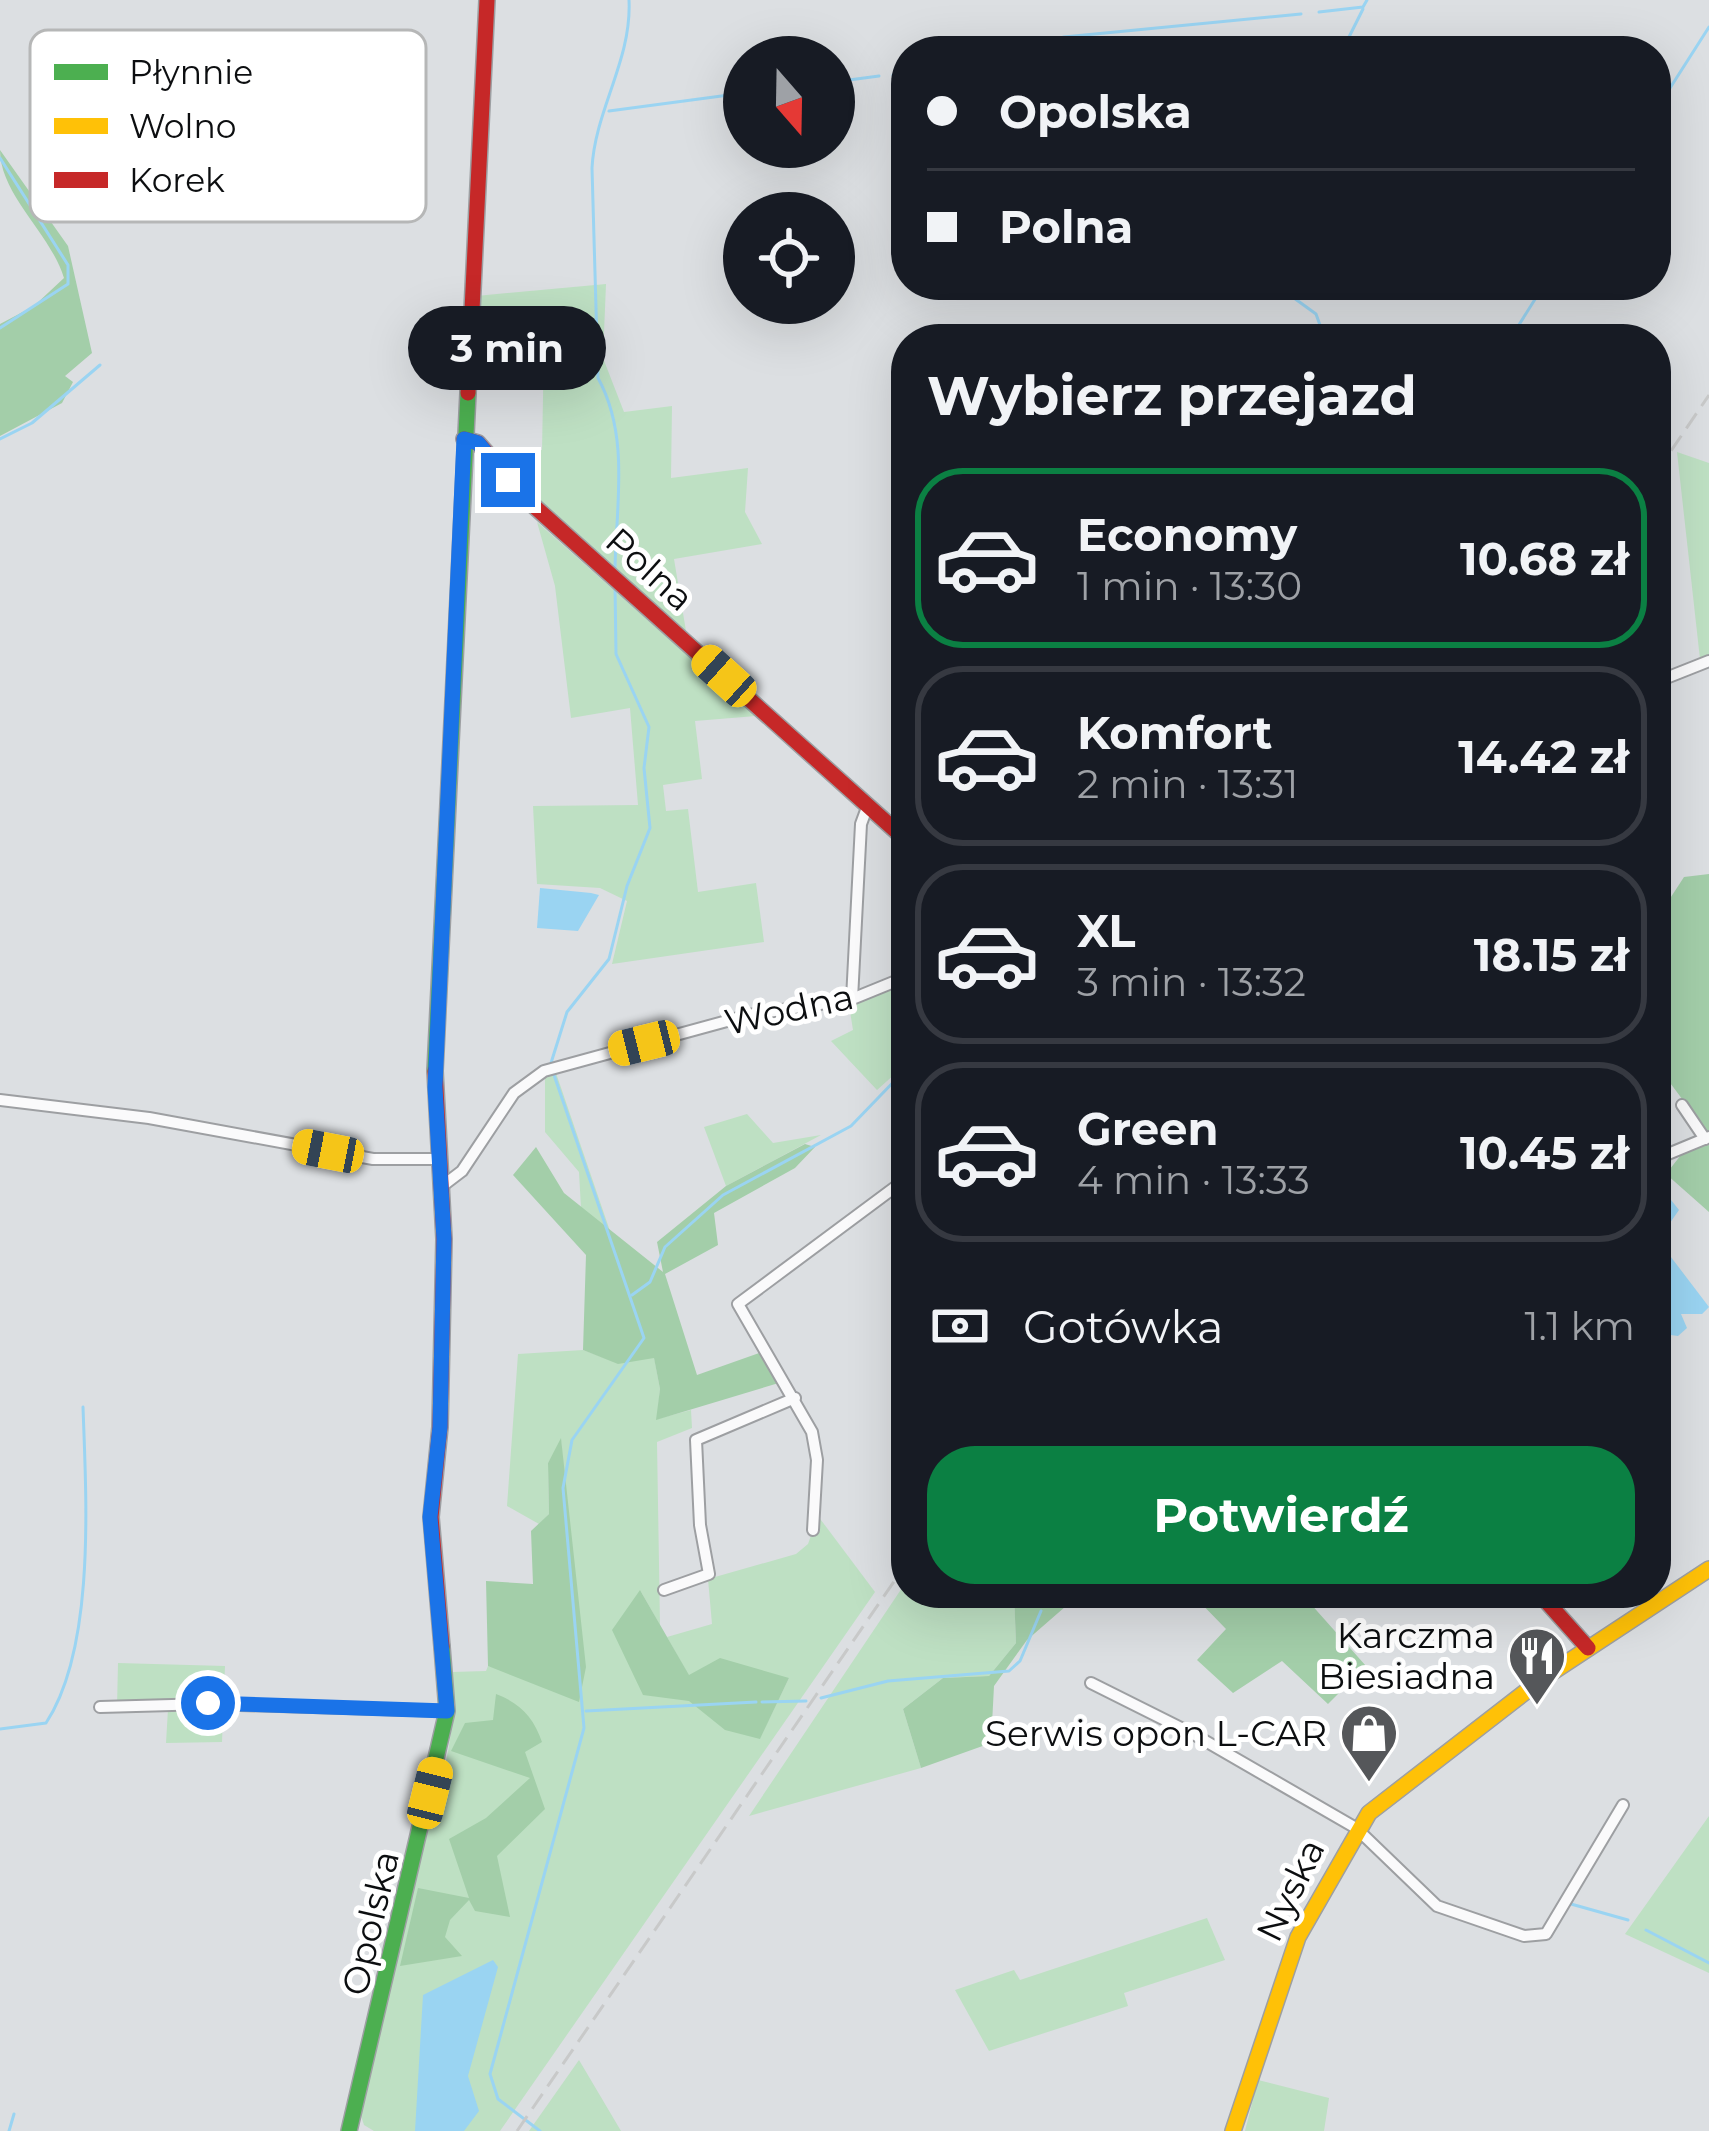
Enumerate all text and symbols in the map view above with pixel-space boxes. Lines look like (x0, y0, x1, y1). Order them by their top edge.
legend (30, 30, 426, 222)
north arrow (723, 36, 855, 168)
map controls (723, 36, 855, 324)
text: Płynnie (129, 52, 253, 92)
text: Opolska (999, 84, 1192, 139)
text: Wolno (129, 106, 236, 146)
text: Korek (129, 160, 225, 200)
button: locate (723, 192, 855, 324)
text: Polna (999, 199, 1133, 254)
callout: 3 min (409, 306, 607, 390)
text: 3 min (450, 324, 564, 372)
text: Wybierz przejazd (927, 363, 1417, 429)
route end (481, 453, 535, 507)
icon: car (933, 504, 1041, 612)
text: Economy (1077, 507, 1297, 562)
street label: Polna (597, 518, 703, 620)
text: 10.68 zł (1460, 531, 1629, 586)
text: 1 min · 13:30 (1077, 562, 1302, 610)
car (685, 639, 763, 713)
icon: car (933, 702, 1041, 810)
text: Komfort (1077, 705, 1272, 760)
text: 14.42 zł (1458, 729, 1629, 784)
text: 2 min · 13:31 (1077, 760, 1298, 808)
icon: car (933, 900, 1041, 1008)
text: XL (1077, 903, 1135, 958)
text: 18.15 zł (1474, 927, 1629, 982)
text: 3 min · 13:32 (1077, 958, 1306, 1006)
street label: Wodna (721, 974, 857, 1044)
car (605, 1017, 683, 1069)
icon: car (933, 1098, 1041, 1206)
text: Green (1077, 1101, 1219, 1156)
text: 10.45 zł (1460, 1125, 1629, 1180)
car (289, 1126, 367, 1176)
text: 4 min · 13:33 (1077, 1156, 1310, 1204)
icon: cash (927, 1293, 993, 1359)
text: Gotówka (1023, 1299, 1224, 1354)
text: 1.1 km (1524, 1302, 1635, 1350)
button: Potwierdź (927, 1446, 1635, 1584)
place label: Karczma Biesiadna (1318, 1613, 1495, 1698)
restaurant icon: Karczma Biesiadna (1506, 1625, 1568, 1707)
route start (181, 1676, 235, 1730)
shop icon: Serwis opon L-CAR (1338, 1702, 1400, 1784)
place label: Serwis opon L-CAR (985, 1711, 1327, 1755)
car (404, 1754, 456, 1832)
street label: Nyska (1246, 1832, 1334, 1948)
street label: Opolska (332, 1847, 408, 1999)

